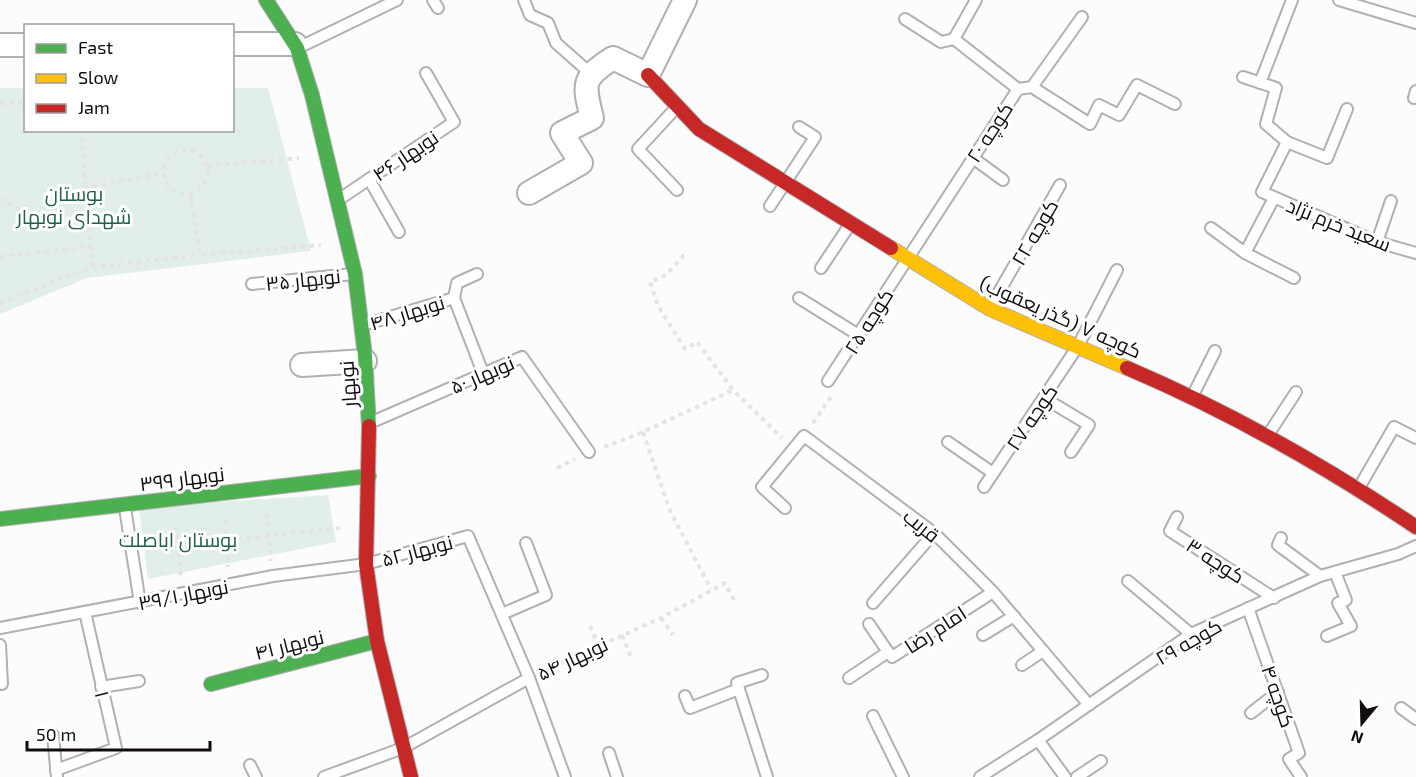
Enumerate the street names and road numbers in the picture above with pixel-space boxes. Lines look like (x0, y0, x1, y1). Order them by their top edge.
street label: کوچه ۲۰ (961, 97, 1019, 168)
street label: نوبهار ۴۶ (368, 124, 443, 187)
street label: سعید خرم نژاد (1282, 192, 1395, 259)
street label: کوچه ۲۲ (1006, 195, 1064, 270)
street label: نوبهار ۳۵ (264, 263, 342, 297)
street label: کوچه ۷ (گذر یعقوب) (976, 270, 1146, 364)
street label: کوچه ۲۵ (839, 284, 899, 359)
street label: نوبهار ۴۸ (367, 289, 448, 337)
street label: نوبهار ۵۰ (446, 350, 518, 400)
street label: نوبهار (333, 360, 363, 409)
street label: کوچه ۲۷ (1000, 380, 1063, 456)
street label: نوبهار ۳۹۹ (138, 461, 226, 497)
street label: قریب (898, 503, 945, 548)
street label: نوبهار ۵۲ (379, 529, 456, 573)
street label: کوچه ۳ (1181, 532, 1250, 589)
street label: نوبهار ۳۹/۱ (136, 573, 231, 616)
street label: امام رضا (900, 600, 972, 660)
street label: کوچه ۲۹ (1151, 613, 1226, 671)
street label: نوبهار ۴۱ (252, 624, 327, 666)
street label: نوبهار ۵۴ (533, 631, 612, 687)
street label: کوچه ۴ (1255, 662, 1301, 731)
street label: ۱ (91, 688, 115, 700)

